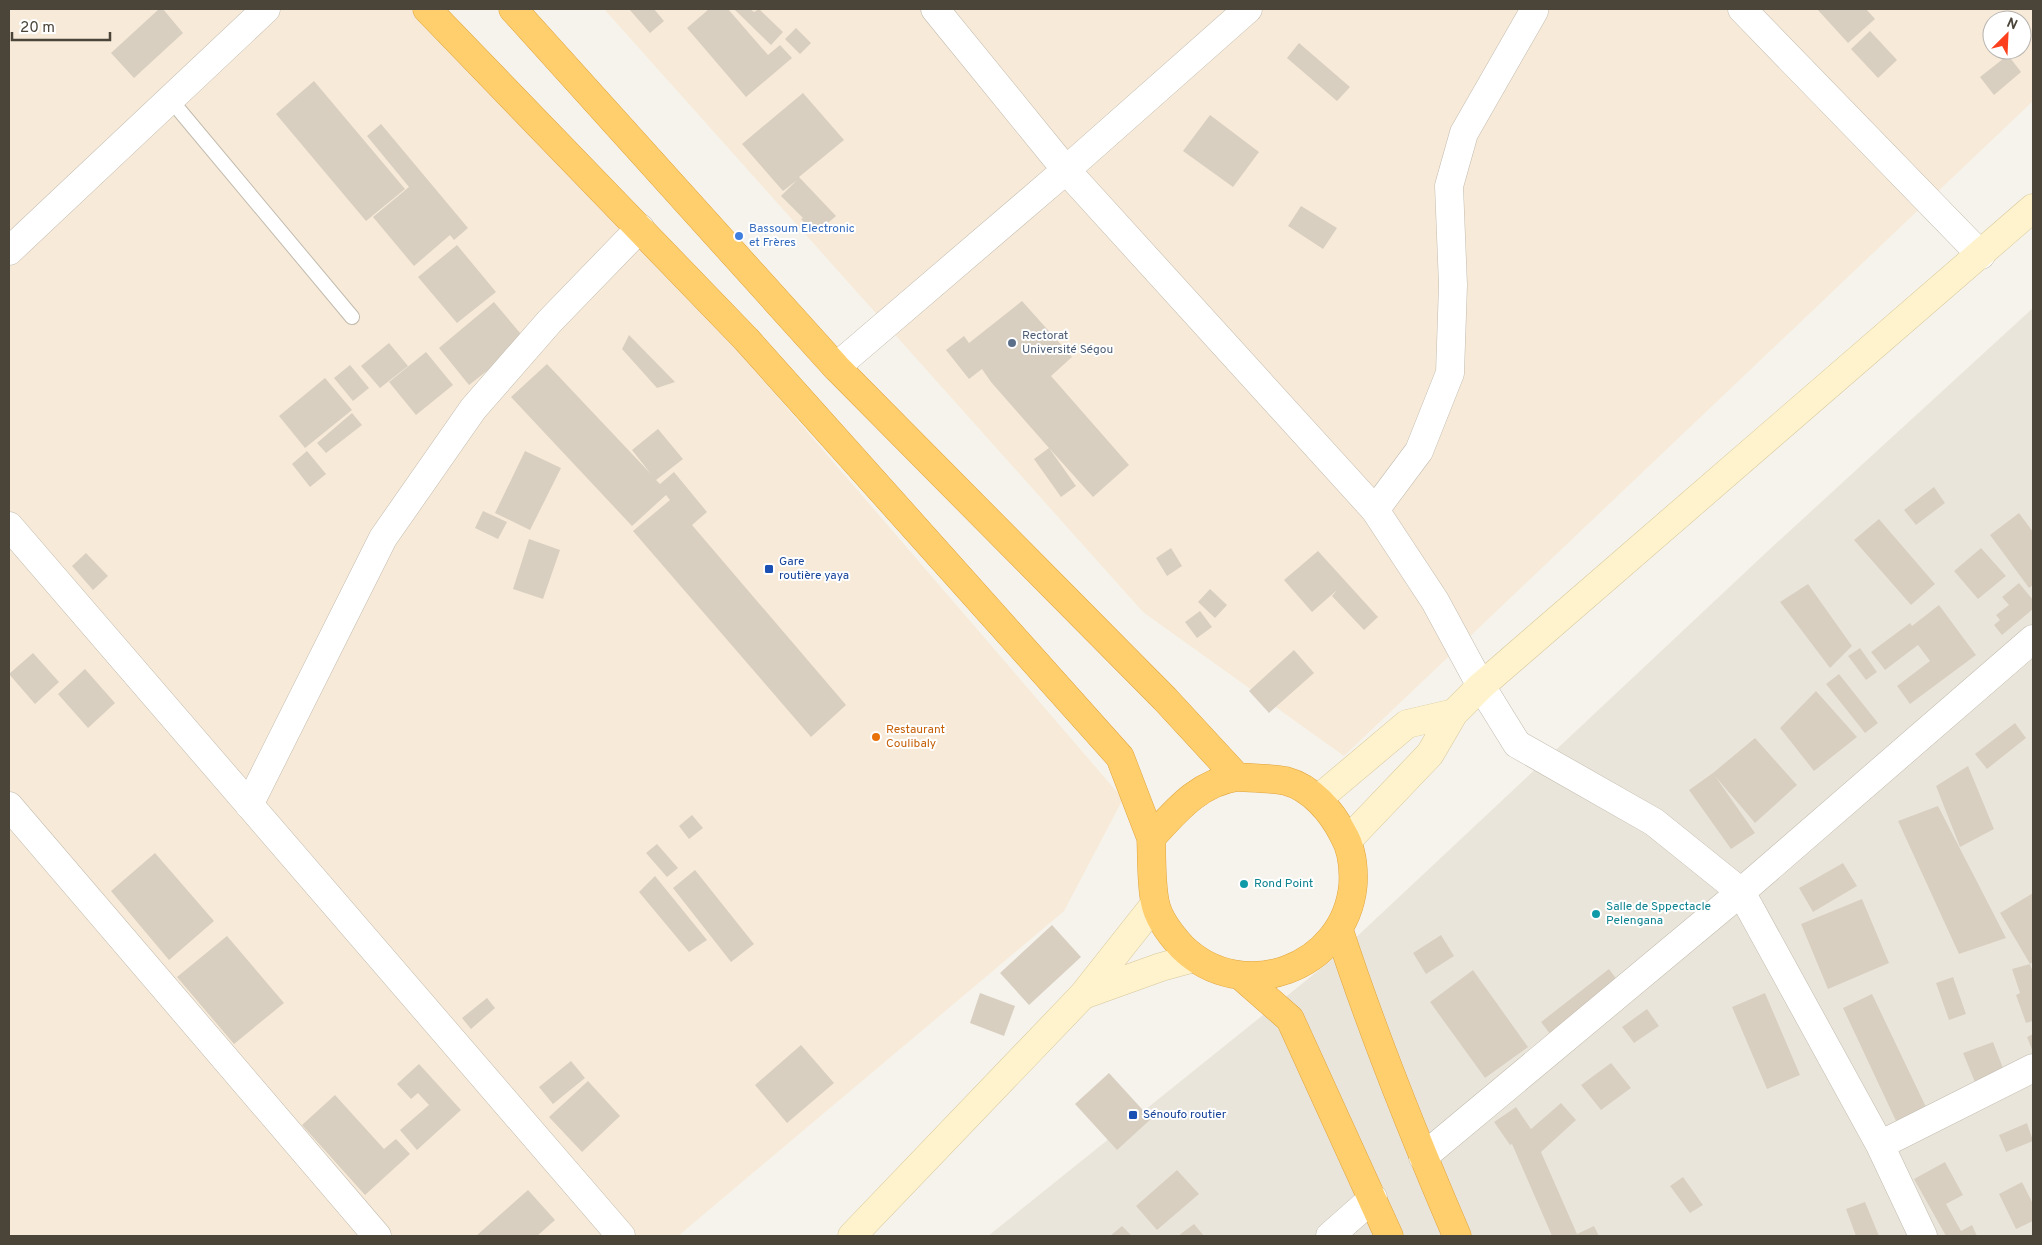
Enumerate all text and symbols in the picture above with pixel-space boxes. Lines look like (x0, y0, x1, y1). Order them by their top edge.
scale bar (12, 10, 110, 42)
north arrow (1982, 10, 2032, 60)
text: N (2004, 15, 2020, 34)
text: 20 m (20, 19, 55, 38)
place label: Bassoum Electronic et Frères (749, 221, 855, 251)
marker: Bassoum Electronic et Frères (733, 230, 745, 242)
place label: Rectorat Université Ségou (1022, 328, 1113, 358)
marker: Rectorat Université Ségou (1006, 337, 1018, 349)
place label: Gare routière yaya (779, 554, 849, 584)
marker: Gare routière yaya (763, 563, 775, 575)
place label: Restaurant Coulibaly (886, 722, 945, 752)
marker: Restaurant Coulibaly (870, 731, 882, 743)
place label: Rond Point (1254, 876, 1313, 892)
marker: Rond Point (1238, 878, 1250, 890)
place label: Salle de Sppectacle Pelengana (1606, 899, 1711, 929)
marker: Salle de Sppectacle Pelengana (1590, 908, 1602, 920)
place label: Sénoufo routier (1143, 1107, 1227, 1123)
marker: Sénoufo routier (1127, 1109, 1139, 1121)

